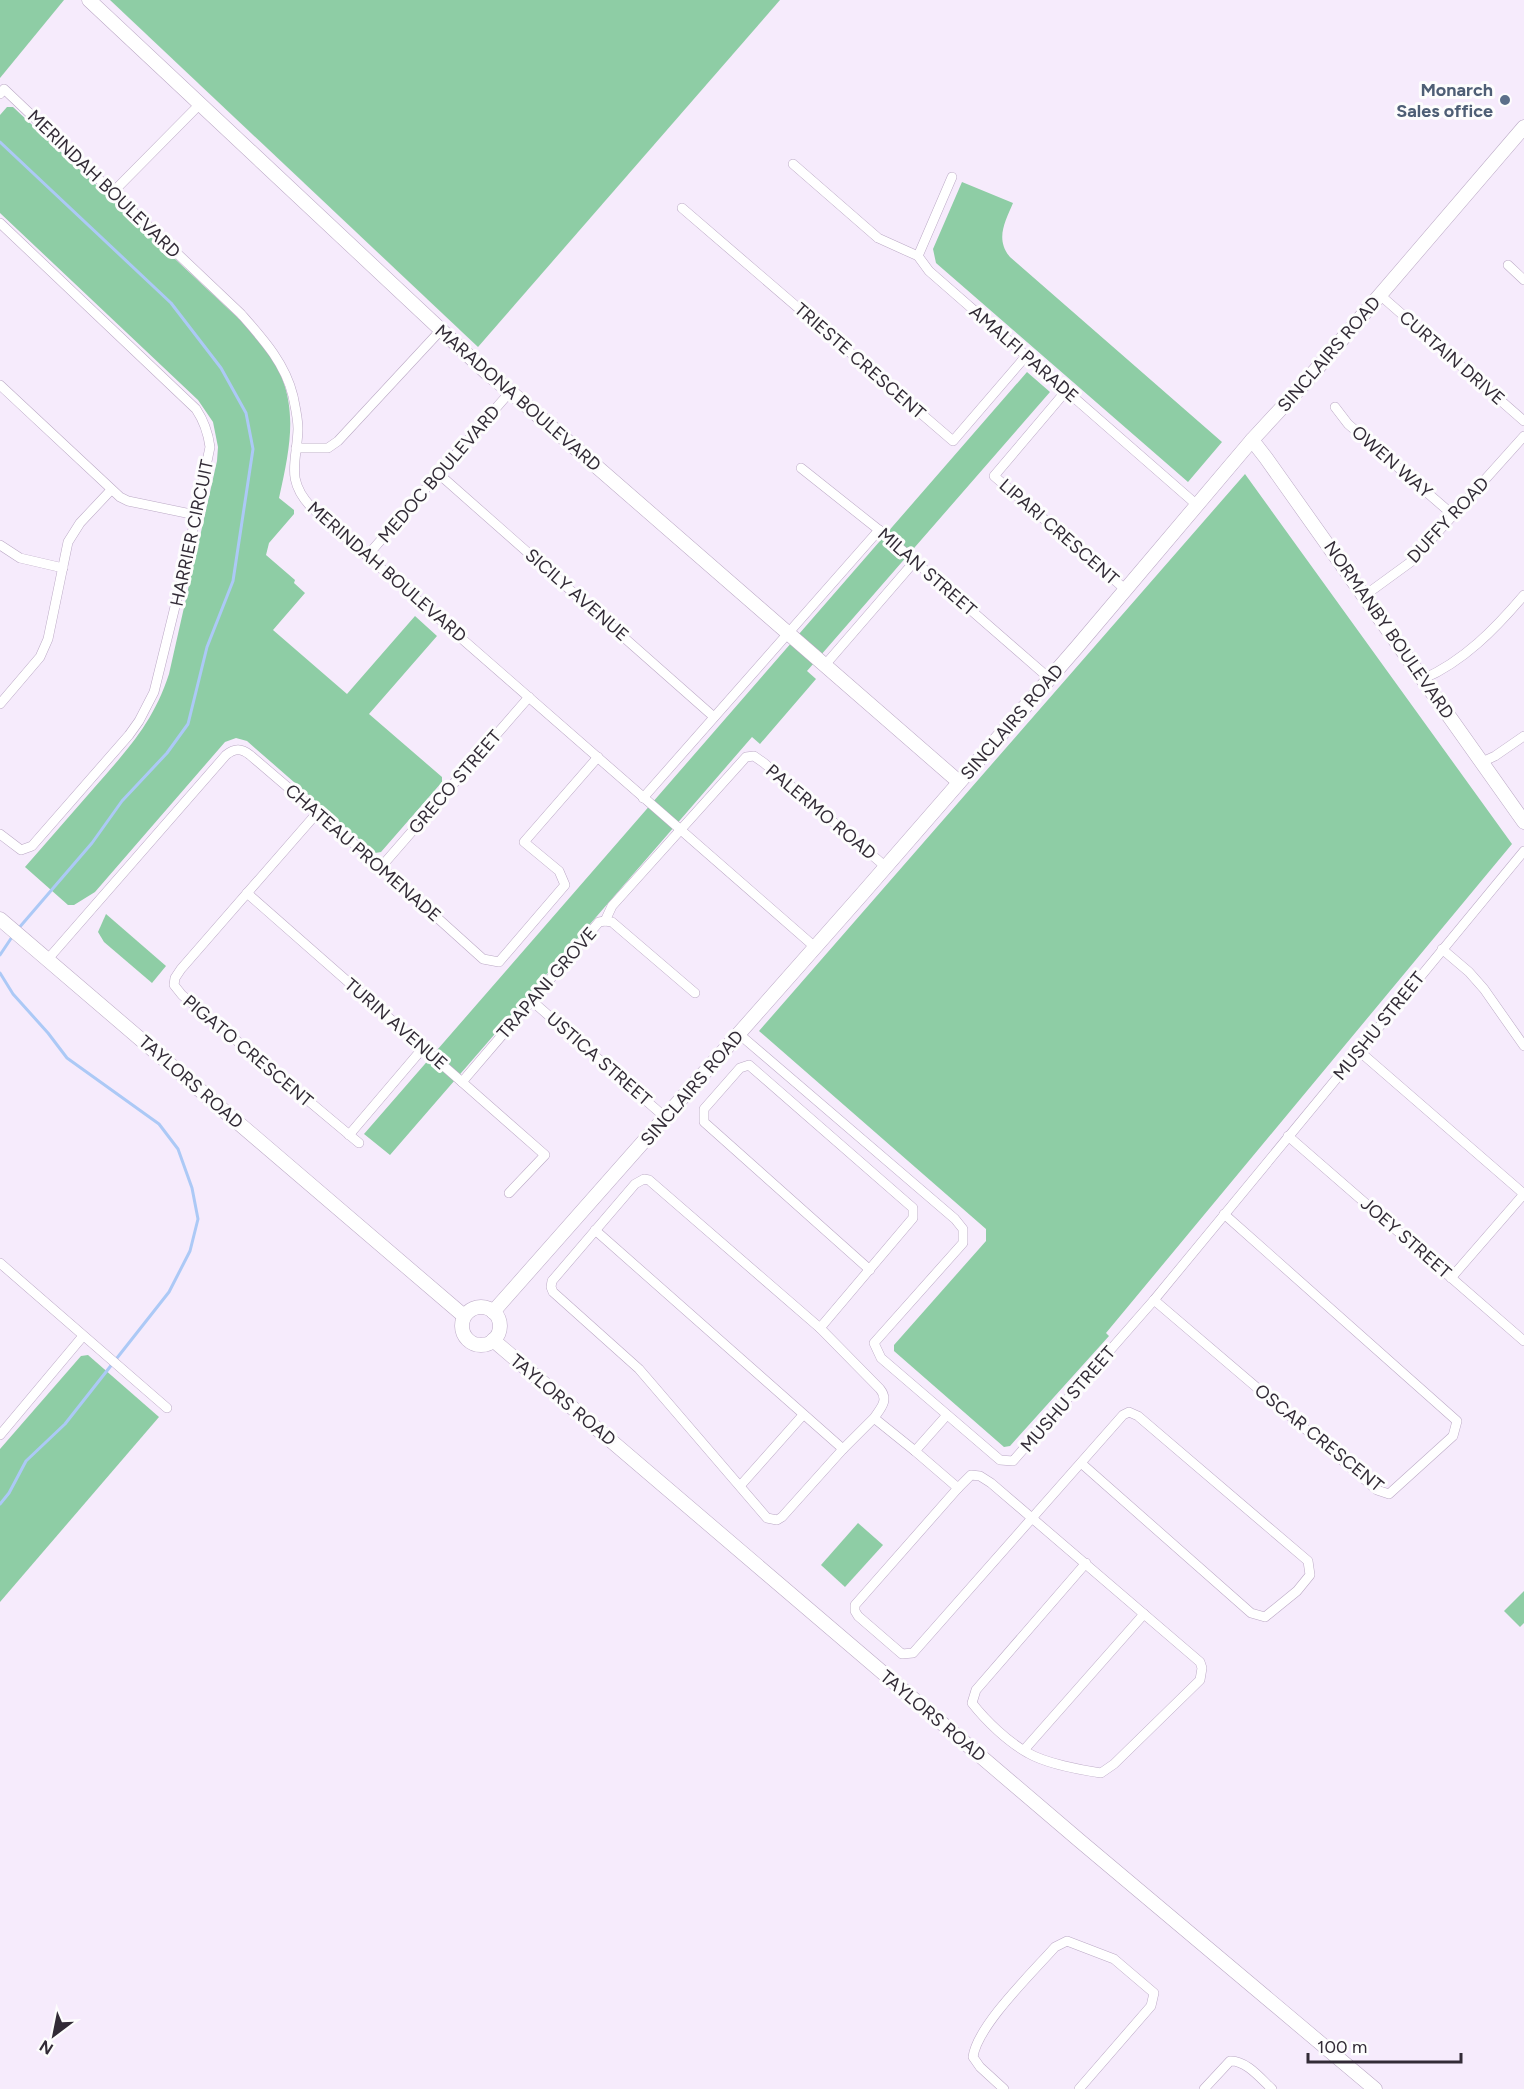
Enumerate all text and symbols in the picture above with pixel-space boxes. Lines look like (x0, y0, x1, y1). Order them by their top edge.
place label: Monarch Sales office (1396, 79, 1493, 122)
marker: Monarch Sales office (1498, 93, 1512, 107)
street label: MERINDAH BOULEVARD (23, 105, 185, 263)
street label: SINCLAIRS ROAD (1273, 292, 1385, 416)
street label: TRIESTE CRESCENT (790, 298, 930, 424)
street label: AMALFI PARADE (965, 301, 1083, 407)
street label: CURTAIN DRIVE (1395, 306, 1509, 410)
street label: MARADONA BOULEVARD (430, 320, 606, 476)
street label: MEDOC BOULEVARD (373, 401, 505, 547)
street label: OWEN WAY (1347, 421, 1437, 503)
street label: HARRIER CIRCUIT (166, 458, 218, 608)
street label: DUFFY ROAD (1403, 472, 1493, 568)
street label: LIPARI CRESCENT (995, 474, 1123, 590)
street label: MERINDAH BOULEVARD (303, 497, 471, 647)
street label: MILAN STREET (873, 523, 981, 621)
street label: NORMANBY BOULEVARD (1319, 537, 1459, 723)
street label: SICILY AVENUE (521, 544, 633, 646)
street label: SINCLAIRS ROAD (956, 660, 1068, 784)
street label: GRECO STREET (404, 725, 506, 838)
street label: PALERMO ROAD (761, 759, 881, 865)
street label: CHATEAU PROMENADE (281, 779, 445, 927)
street label: TRAPANI GROVE (492, 923, 602, 1043)
street label: MUSHU STREET (1329, 967, 1430, 1085)
street label: TURIN AVENUE (340, 973, 452, 1075)
street label: PIGATO CRESCENT (179, 990, 317, 1112)
street label: USTICA STREET (542, 1007, 656, 1111)
street label: SINCLAIRS ROAD (636, 1026, 748, 1150)
street label: TAYLORS ROAD (134, 1031, 248, 1133)
street label: JOEY STREET (1356, 1193, 1456, 1283)
street label: MUSHU STREET (1016, 1341, 1120, 1456)
street label: TAYLORS ROAD (506, 1349, 620, 1451)
street label: OSCAR CRESCENT (1250, 1379, 1388, 1497)
street label: TAYLORS ROAD (876, 1665, 990, 1767)
north arrow (24, 2005, 84, 2065)
scale bar (1308, 2026, 1461, 2064)
text: N (36, 2036, 57, 2059)
text: 100 m (1317, 2036, 1367, 2058)

